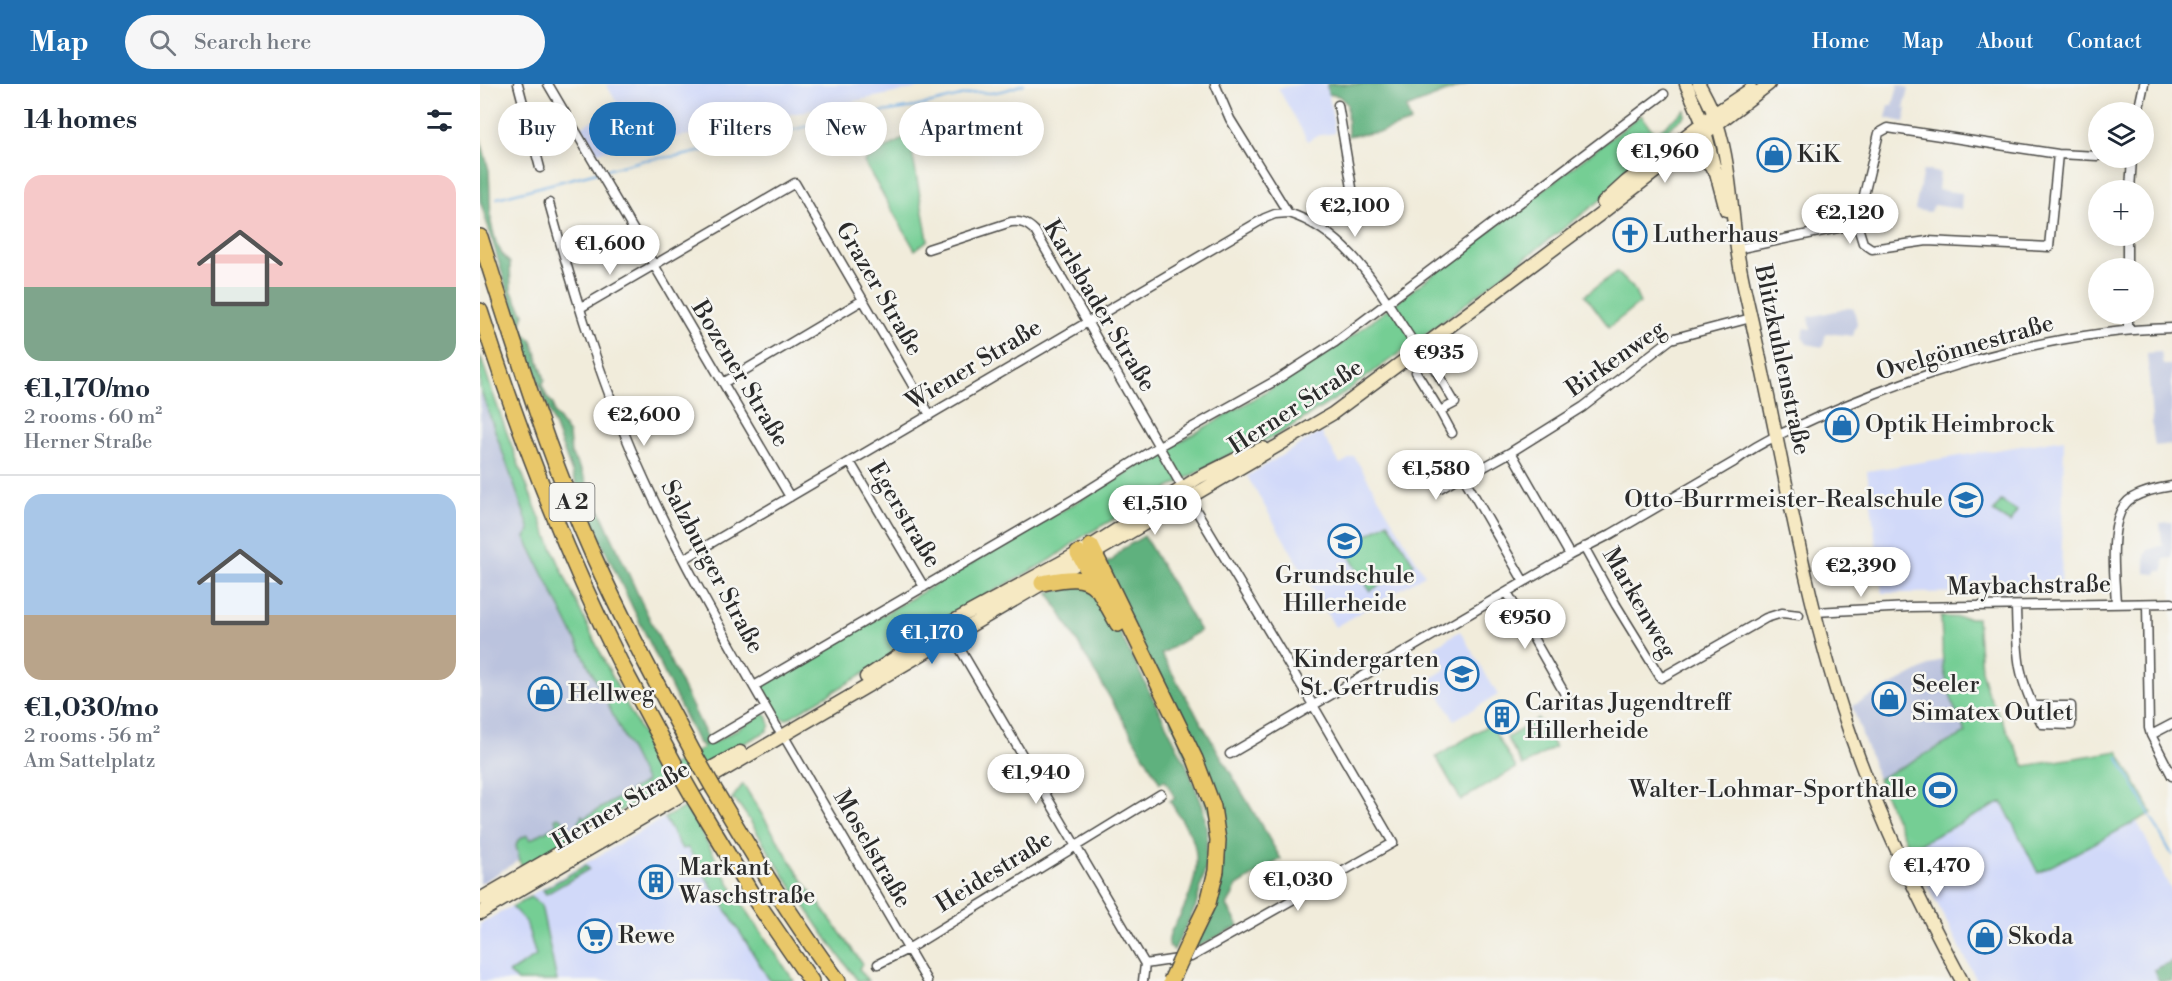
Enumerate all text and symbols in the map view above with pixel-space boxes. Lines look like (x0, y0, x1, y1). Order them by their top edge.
search box (125, 15, 545, 69)
text: Map (30, 25, 89, 60)
icon: search (146, 26, 179, 59)
text: Search here (194, 29, 311, 56)
text: Home (1812, 29, 1869, 55)
text: Map (1902, 29, 1944, 55)
text: About (1977, 29, 2034, 55)
text: Contact (2067, 29, 2142, 55)
chip: Buy (498, 102, 577, 156)
chip: Rent (589, 102, 676, 156)
chip: Filters (688, 102, 793, 156)
chip: New (805, 102, 887, 156)
chip: Apartment (899, 102, 1044, 156)
map controls (2088, 102, 2154, 324)
button: layers (2088, 102, 2154, 168)
text: 14 homes (24, 104, 137, 136)
icon: filters (423, 104, 456, 137)
pin: €1,960 (1616, 133, 1714, 184)
shop icon: KiK (1756, 137, 1792, 173)
text: €1,960 (1631, 140, 1699, 165)
place label: KiK (1797, 140, 1841, 170)
button: + (2088, 180, 2154, 246)
pin: €2,100 (1306, 187, 1404, 238)
text: €2,100 (1320, 194, 1390, 219)
pin: €2,120 (1801, 194, 1899, 245)
text: €2,120 (1816, 201, 1884, 226)
icon: home (186, 214, 294, 322)
street label: Karlsbader Straße (1036, 215, 1162, 397)
street label: Grazer Straße (829, 217, 929, 361)
church icon: Lutherhaus (1612, 217, 1648, 253)
place label: Lutherhaus (1653, 220, 1778, 250)
pin: €1,600 (561, 225, 659, 276)
text: €1,600 (575, 232, 645, 257)
button: − (2088, 258, 2154, 324)
street label: Blitzkuhlenstraße (1747, 261, 1817, 458)
street label: Bozener Straße (684, 294, 796, 453)
street label: Ovelgönnestraße (1873, 308, 2057, 388)
street label: Wiener Straße (900, 313, 1047, 418)
street label: Birkenweg (1560, 314, 1672, 405)
pin: €935 (1403, 334, 1475, 385)
text: €935 (1414, 341, 1464, 366)
street label: Herner Straße (1223, 352, 1369, 462)
text: €1,170/mo (24, 373, 150, 405)
pin: €2,600 (595, 396, 693, 447)
text: €2,600 (607, 403, 681, 428)
text: 2 rooms · 60 m² (24, 405, 162, 430)
shop icon: Optik Heimbrock (1824, 407, 1860, 443)
place label: Optik Heimbrock (1865, 410, 2055, 440)
text: Herner Straße (24, 430, 152, 455)
pin: €1,580 (1387, 450, 1485, 501)
street label: Egerstraße (861, 457, 947, 573)
text: €1,580 (1402, 457, 1470, 482)
street label: Salzburger Straße (654, 475, 770, 659)
school or university icon: Otto-Burrmeister-Realschule (1948, 482, 1984, 518)
road number: A 2 (550, 483, 595, 521)
pin: €1,510 (1106, 485, 1204, 536)
place label: Otto-Burrmeister-Realschule (1624, 485, 1943, 515)
text: €1,510 (1123, 492, 1187, 517)
school or university icon: Grundschule Hillerheide (1327, 523, 1363, 559)
icon: home (186, 533, 294, 641)
street label: Markenweg (1595, 542, 1683, 664)
pin: €2,390 (1812, 547, 1910, 598)
text: €2,390 (1826, 554, 1896, 579)
place label: Grundschule Hillerheide (1275, 561, 1415, 619)
street label: Maybachstraße (1947, 570, 2111, 602)
pin: €950 (1489, 599, 1561, 650)
text: €950 (1499, 606, 1551, 631)
pin: €1,170 (883, 614, 981, 665)
text: €1,170 (900, 621, 964, 646)
place label: Kindergarten St. Gertrudis (1293, 645, 1439, 703)
school or university icon: Kindergarten St. Gertrudis (1444, 656, 1480, 692)
place label: Seeler Simatex Outlet (1912, 670, 2074, 728)
shop icon: Hellweg (527, 676, 563, 712)
place label: Hellweg (568, 679, 655, 709)
shop icon: Seeler Simatex Outlet (1871, 681, 1907, 717)
place label: Caritas Jugendtreff Hillerheide (1525, 688, 1733, 746)
text: €1,030/mo (24, 692, 159, 724)
building icon: Caritas Jugendtreff Hillerheide (1484, 699, 1520, 735)
text: 2 rooms · 56 m² (24, 724, 160, 749)
text: Am Sattelplatz (24, 749, 155, 774)
street label: Herner Straße (547, 754, 695, 858)
pin: €1,940 (987, 754, 1085, 805)
text: €1,940 (1001, 761, 1071, 786)
sports icon: Walter-Lohmar-Sporthalle (1922, 772, 1958, 808)
place label: Walter-Lohmar-Sporthalle (1628, 775, 1917, 805)
street label: Moselstraße (826, 784, 918, 914)
street label: Heidestraße (930, 824, 1058, 920)
pin: €1,470 (1888, 847, 1986, 898)
place label: Markant Waschstraße (678, 853, 815, 911)
text: €1,470 (1903, 854, 1971, 879)
pin: €1,030 (1249, 861, 1347, 912)
building icon: Markant Waschstraße (638, 864, 674, 900)
text: €1,030 (1263, 868, 1333, 893)
supermarket icon: Rewe (577, 918, 613, 954)
shop icon: Skoda (1967, 919, 2003, 955)
place label: Rewe (618, 921, 675, 951)
place label: Skoda (2008, 922, 2074, 952)

